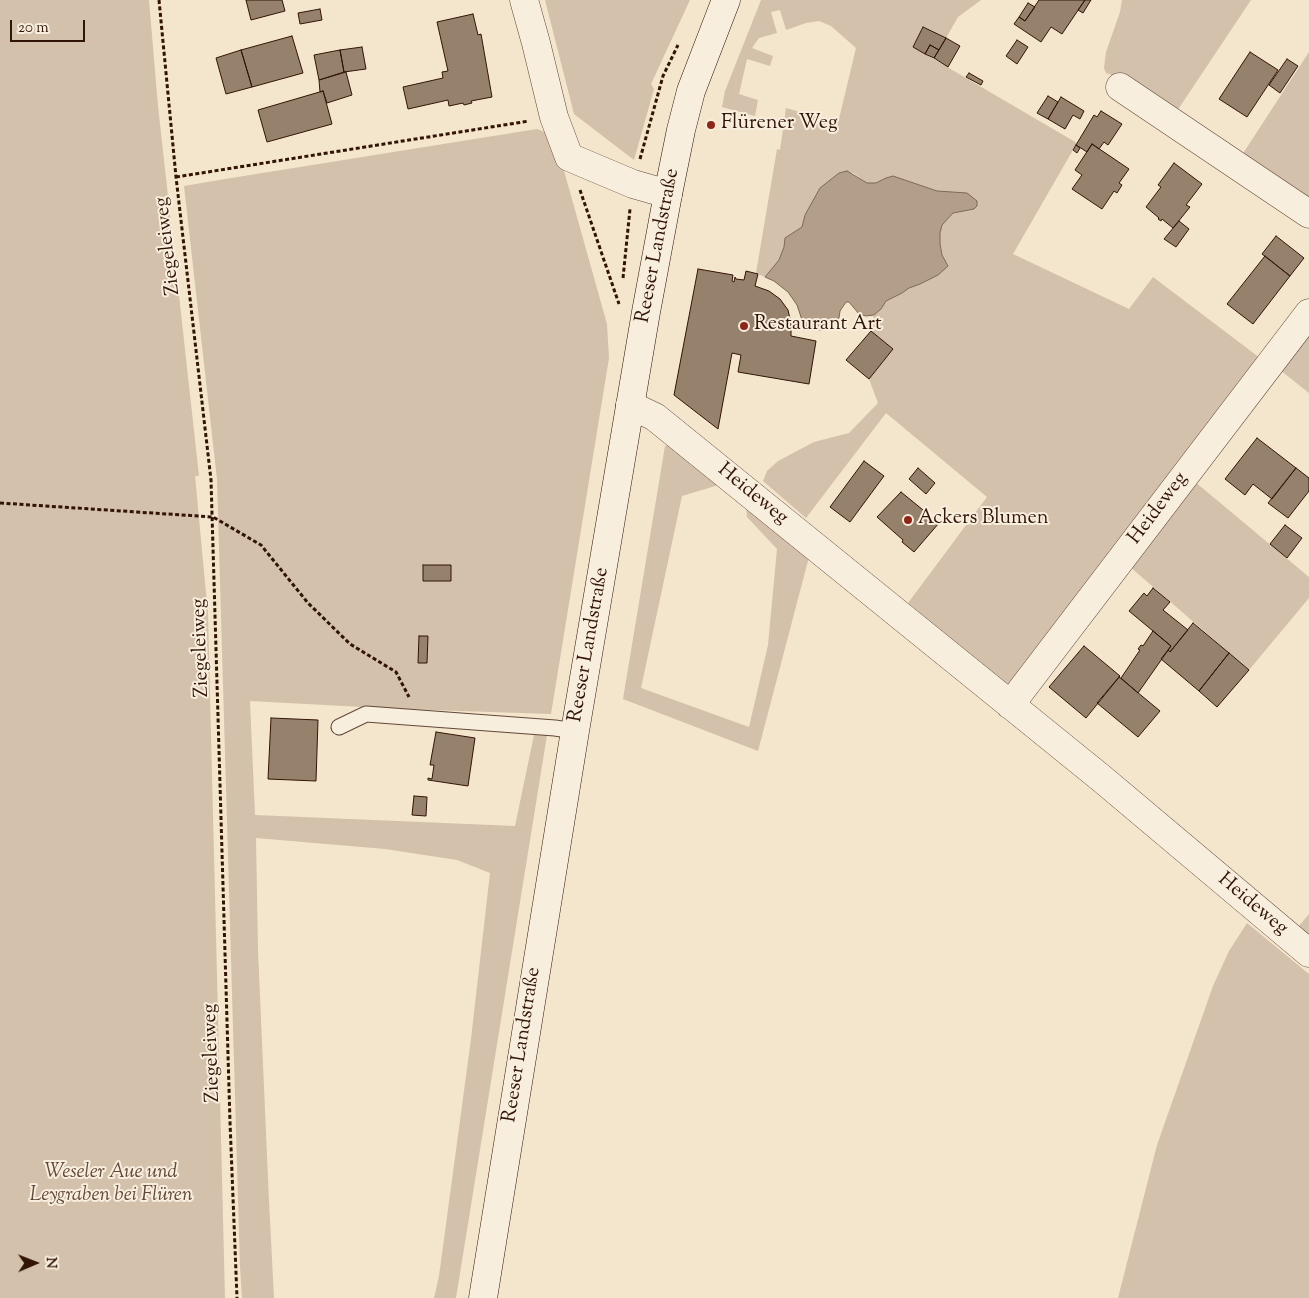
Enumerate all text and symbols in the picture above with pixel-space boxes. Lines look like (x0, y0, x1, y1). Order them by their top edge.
scale bar (12, 10, 88, 42)
text: 20 m (18, 18, 49, 39)
place label: Flürener Weg (721, 113, 838, 137)
marker: Flürener Weg (705, 119, 717, 131)
street label: Reeser Landstraße (632, 167, 686, 325)
street label: Ziegeleiweg (151, 196, 187, 296)
place label: Restaurant Art (754, 314, 882, 338)
marker: Restaurant Art (738, 320, 750, 332)
street label: Heideweg (712, 459, 792, 531)
street label: Heideweg (1124, 468, 1194, 550)
place label: Ackers Blumen (918, 508, 1049, 532)
marker: Ackers Blumen (902, 514, 914, 526)
street label: Reeser Landstraße (565, 566, 615, 724)
street label: Ziegeleiweg (188, 598, 216, 698)
street label: Heideweg (1212, 869, 1292, 941)
street label: Reeser Landstraße (499, 966, 547, 1124)
street label: Ziegeleiweg (199, 1003, 227, 1103)
park label: Weseler Aue und Leygraben bei Flüren (30, 1162, 192, 1209)
north arrow (10, 1238, 60, 1288)
text: N (40, 1257, 60, 1269)

